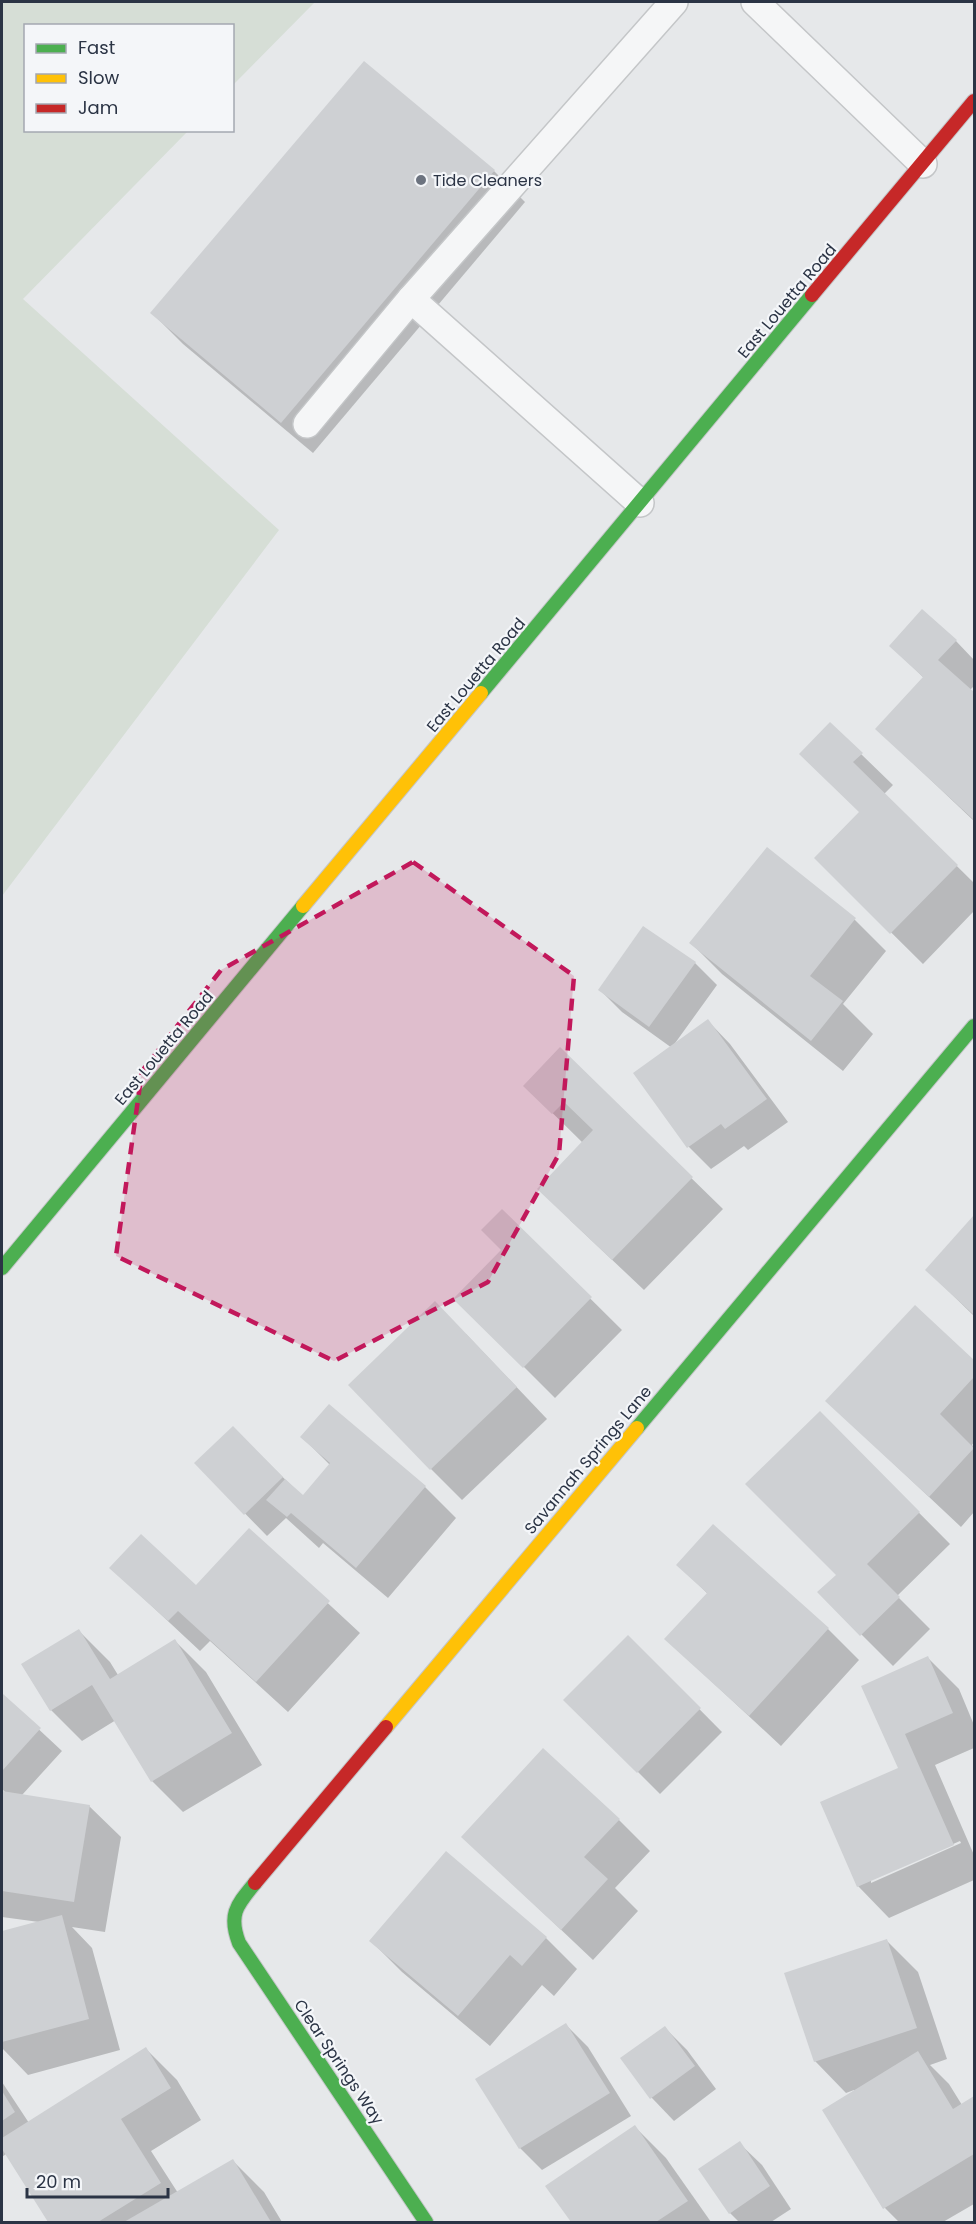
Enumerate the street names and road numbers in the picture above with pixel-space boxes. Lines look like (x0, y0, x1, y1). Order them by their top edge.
street label: East Louetta Road (732, 239, 842, 363)
street label: East Louetta Road (421, 613, 531, 737)
street label: East Louetta Road (109, 986, 219, 1110)
street label: Savannah Springs Lane (519, 1381, 657, 1539)
street label: Clear Springs Way (289, 1995, 389, 2129)

